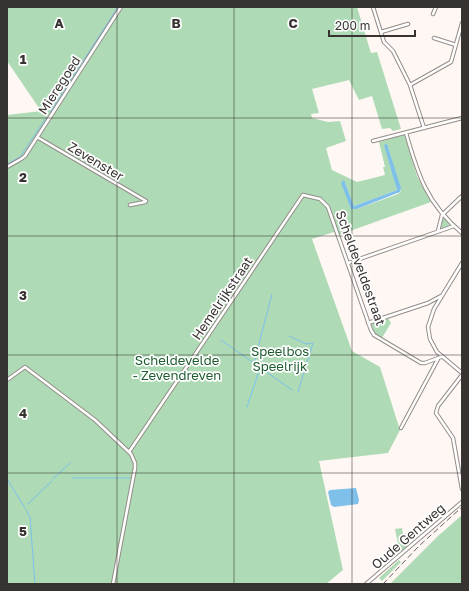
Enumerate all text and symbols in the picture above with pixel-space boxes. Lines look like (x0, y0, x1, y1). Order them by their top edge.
scale bar (329, 12, 415, 38)
text: A (54, 15, 64, 31)
text: B (171, 15, 181, 31)
text: C (288, 15, 298, 31)
text: 200 m (335, 18, 370, 33)
text: 1 (20, 51, 27, 67)
street label: Mieregoed (34, 53, 84, 117)
street label: Zevenster (65, 138, 127, 184)
text: 2 (19, 169, 27, 185)
street label: Scheldeveldestraat (333, 208, 389, 328)
street label: Hemelrijkstraat (188, 253, 256, 343)
text: 3 (19, 287, 27, 303)
park label: Speelbos Speelrijk (251, 343, 309, 374)
park label: Scheldevelde - Zevendreven (133, 352, 221, 383)
text: 4 (19, 405, 27, 421)
street label: Oude Gentweg (368, 500, 448, 572)
text: 5 (19, 523, 27, 539)

